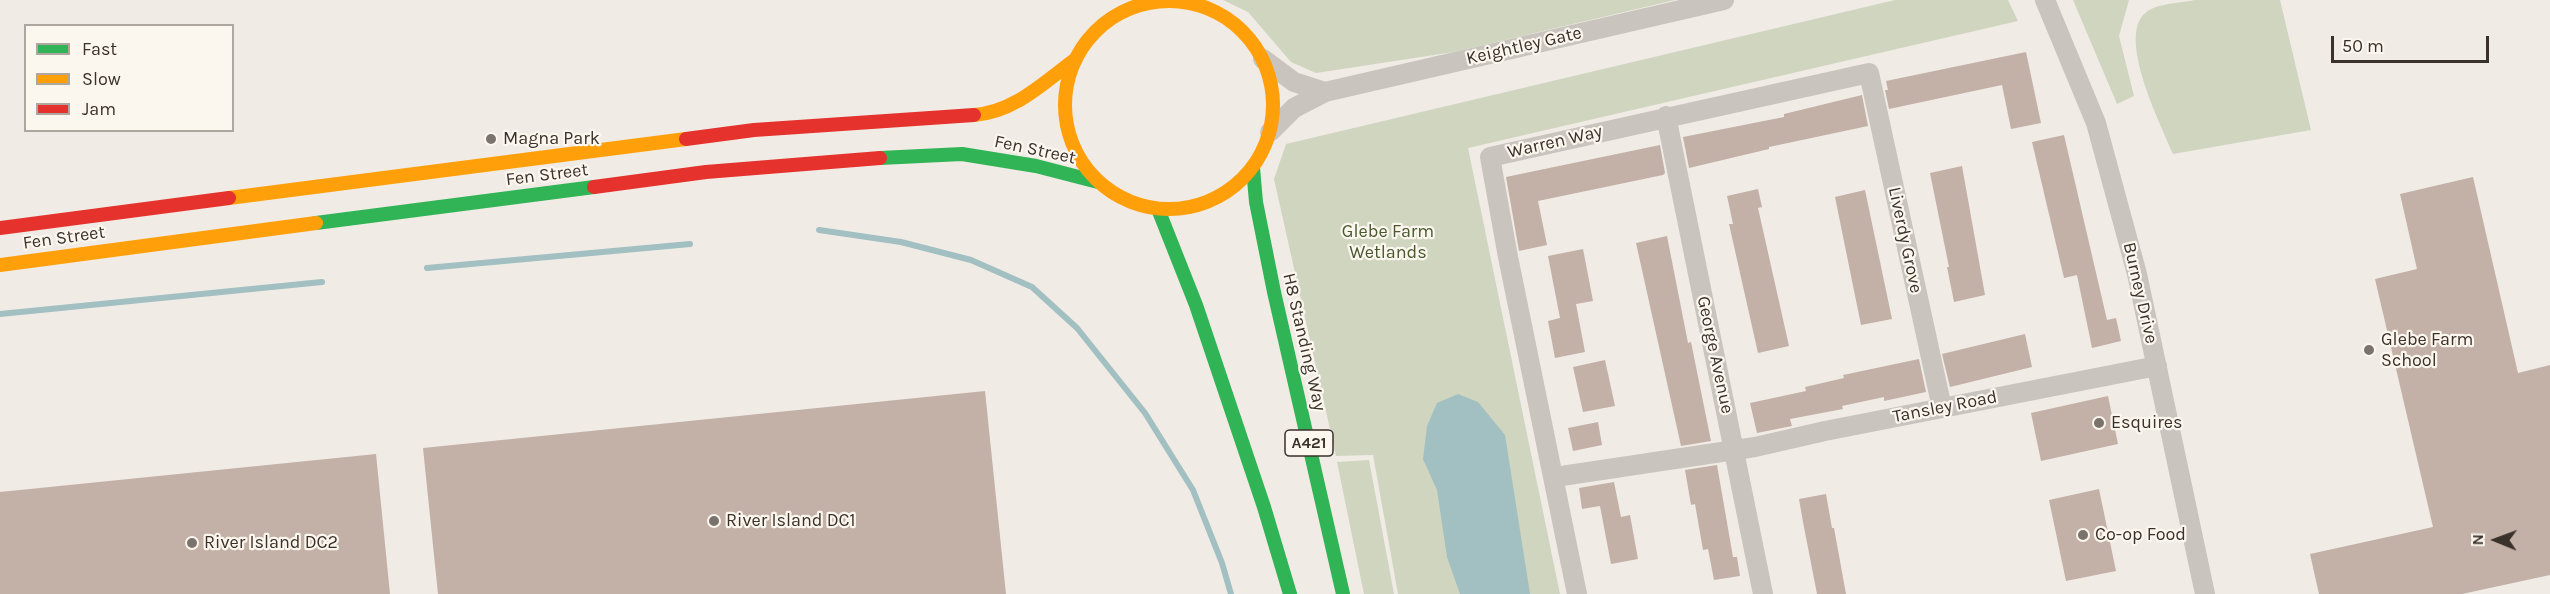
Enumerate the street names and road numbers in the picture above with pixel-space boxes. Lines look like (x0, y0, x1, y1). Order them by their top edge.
street label: Keightley Gate (1464, 22, 1584, 70)
street label: Warren Way (1505, 121, 1605, 163)
street label: Fen Street (992, 131, 1078, 169)
street label: Fen Street (505, 159, 589, 191)
street label: Liverdy Grove (1883, 185, 1927, 295)
street label: Fen Street (22, 222, 106, 254)
street label: Burney Drive (2118, 240, 2162, 346)
street label: H8 Standing Way (1278, 271, 1330, 413)
street label: George Avenue (1692, 294, 1738, 416)
street label: Tansley Road (1891, 386, 1999, 428)
road number: A421 (1285, 430, 1333, 456)

